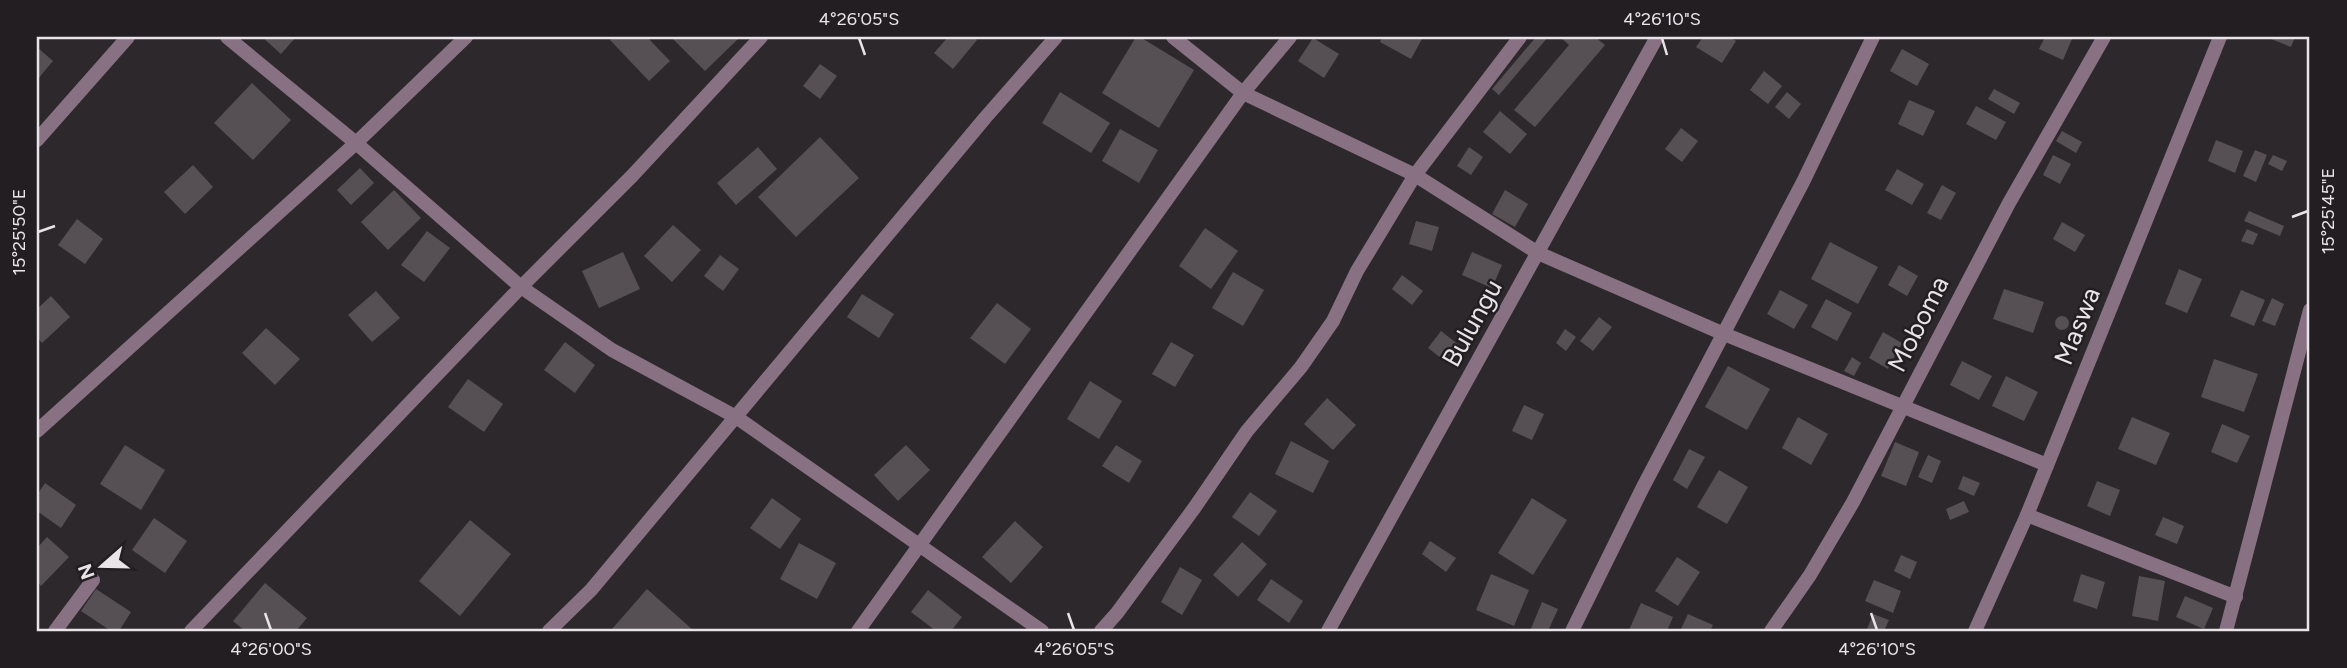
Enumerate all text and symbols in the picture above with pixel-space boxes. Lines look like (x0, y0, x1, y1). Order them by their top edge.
text: 4°26'05"S (819, 8, 899, 30)
text: 4°26'10"S (1623, 8, 1701, 30)
text: 15°25'45"E (2317, 168, 2339, 254)
text: 15°25'50"E (8, 189, 30, 275)
street label: Moboma (1880, 271, 1956, 377)
street label: Bulungu (1435, 274, 1509, 372)
street label: Maswa (2047, 283, 2107, 369)
north arrow (66, 532, 136, 602)
text: N (73, 561, 100, 582)
text: 4°26'00"S (230, 638, 312, 660)
text: 4°26'05"S (1034, 638, 1114, 660)
text: 4°26'10"S (1838, 638, 1916, 660)

